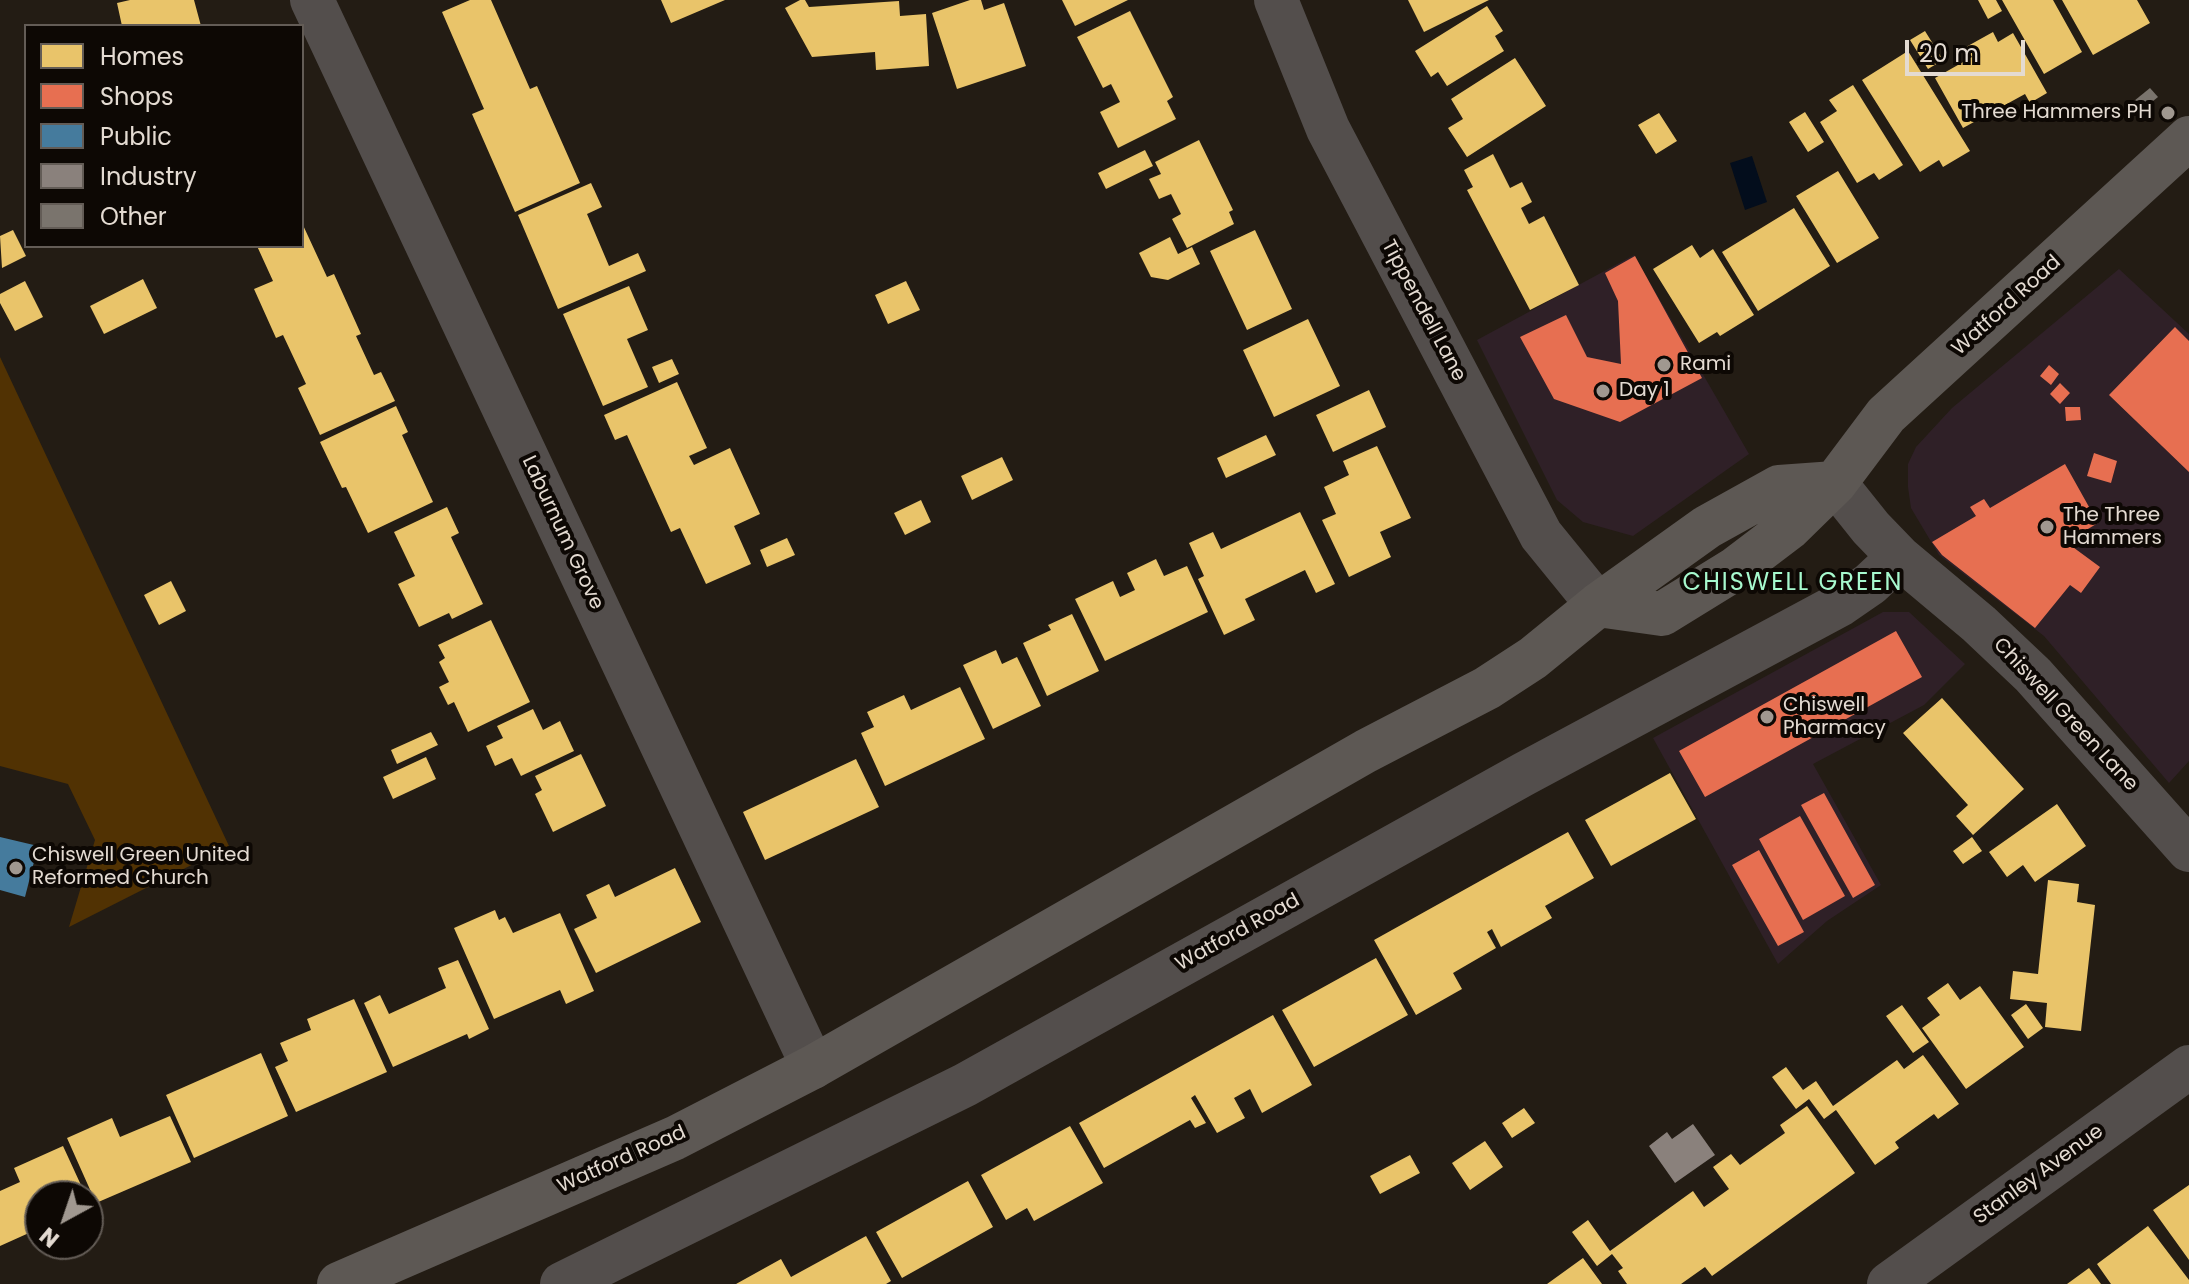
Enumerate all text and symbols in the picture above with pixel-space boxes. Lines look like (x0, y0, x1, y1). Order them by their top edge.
legend (24, 24, 304, 248)
scale bar (1909, 24, 2029, 74)
text: 20 m (1919, 37, 1979, 70)
text: Homes (100, 40, 184, 73)
text: Shops (100, 80, 174, 113)
place label: Three Hammers PH (1961, 101, 2152, 125)
marker: Three Hammers PH (2159, 104, 2177, 122)
text: Public (100, 120, 172, 153)
text: Industry (100, 160, 197, 193)
text: Other (100, 200, 167, 233)
street label: Tippendell Lane (1376, 236, 1470, 386)
street label: Watford Road (1948, 251, 2066, 361)
place label: Rami (1680, 353, 1731, 377)
marker: Rami (1655, 356, 1673, 374)
place label: Day 1 (1619, 379, 1670, 403)
marker: Day 1 (1594, 382, 1612, 400)
street label: Laburnum Grove (516, 452, 608, 614)
place label: The Three Hammers (2063, 504, 2162, 551)
marker: The Three Hammers (2038, 518, 2056, 536)
district label: CHISWELL GREEN (1683, 570, 1903, 598)
street label: Chiswell Green Lane (1988, 633, 2142, 797)
place label: Chiswell Pharmacy (1783, 694, 1886, 741)
marker: Chiswell Pharmacy (1758, 708, 1776, 726)
place label: Chiswell Green United Reformed Church (32, 844, 250, 891)
marker: Chiswell Green United Reformed Church (7, 859, 25, 877)
street label: Watford Road (1172, 889, 1304, 977)
street label: Stanley Avenue (1970, 1120, 2108, 1230)
street label: Watford Road (554, 1121, 690, 1199)
north arrow (24, 1180, 104, 1260)
text: N (33, 1220, 66, 1254)

